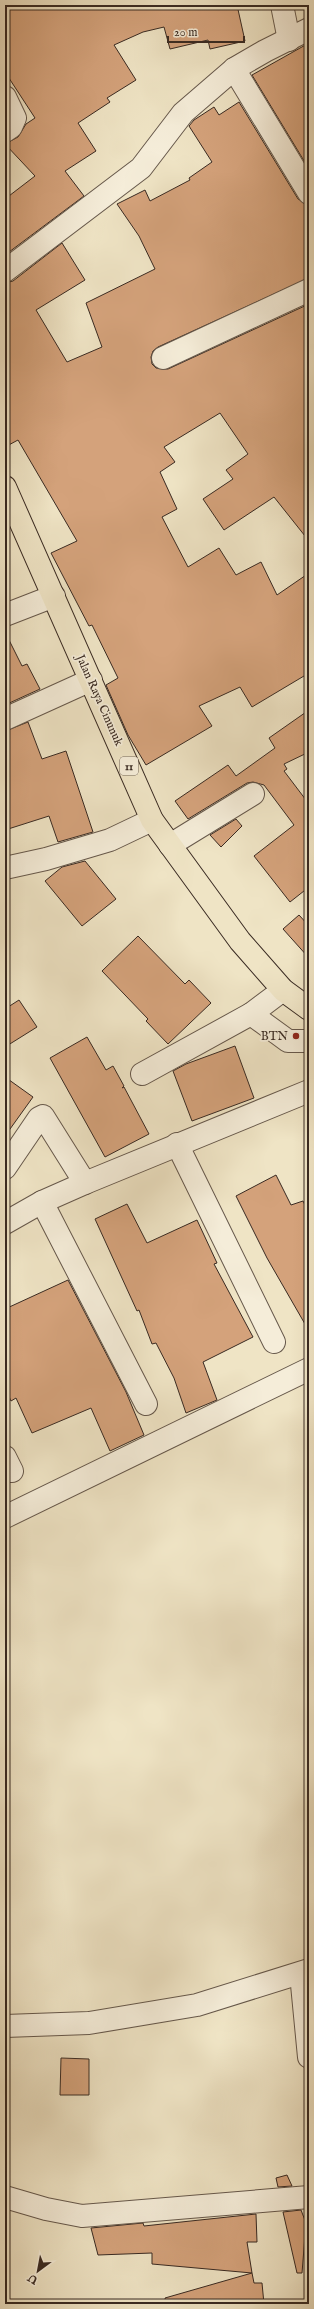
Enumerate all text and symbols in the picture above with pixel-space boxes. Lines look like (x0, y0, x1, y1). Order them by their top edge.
scale bar (168, 18, 244, 44)
text: 20 m (174, 25, 197, 40)
street label: Jalan Raya Cinunuk (71, 650, 127, 749)
road number: 11 (120, 757, 138, 775)
place label: BTN (261, 1029, 289, 1044)
marker: BTN (291, 1031, 301, 1041)
north arrow (18, 2251, 58, 2291)
text: U (25, 2270, 42, 2288)

